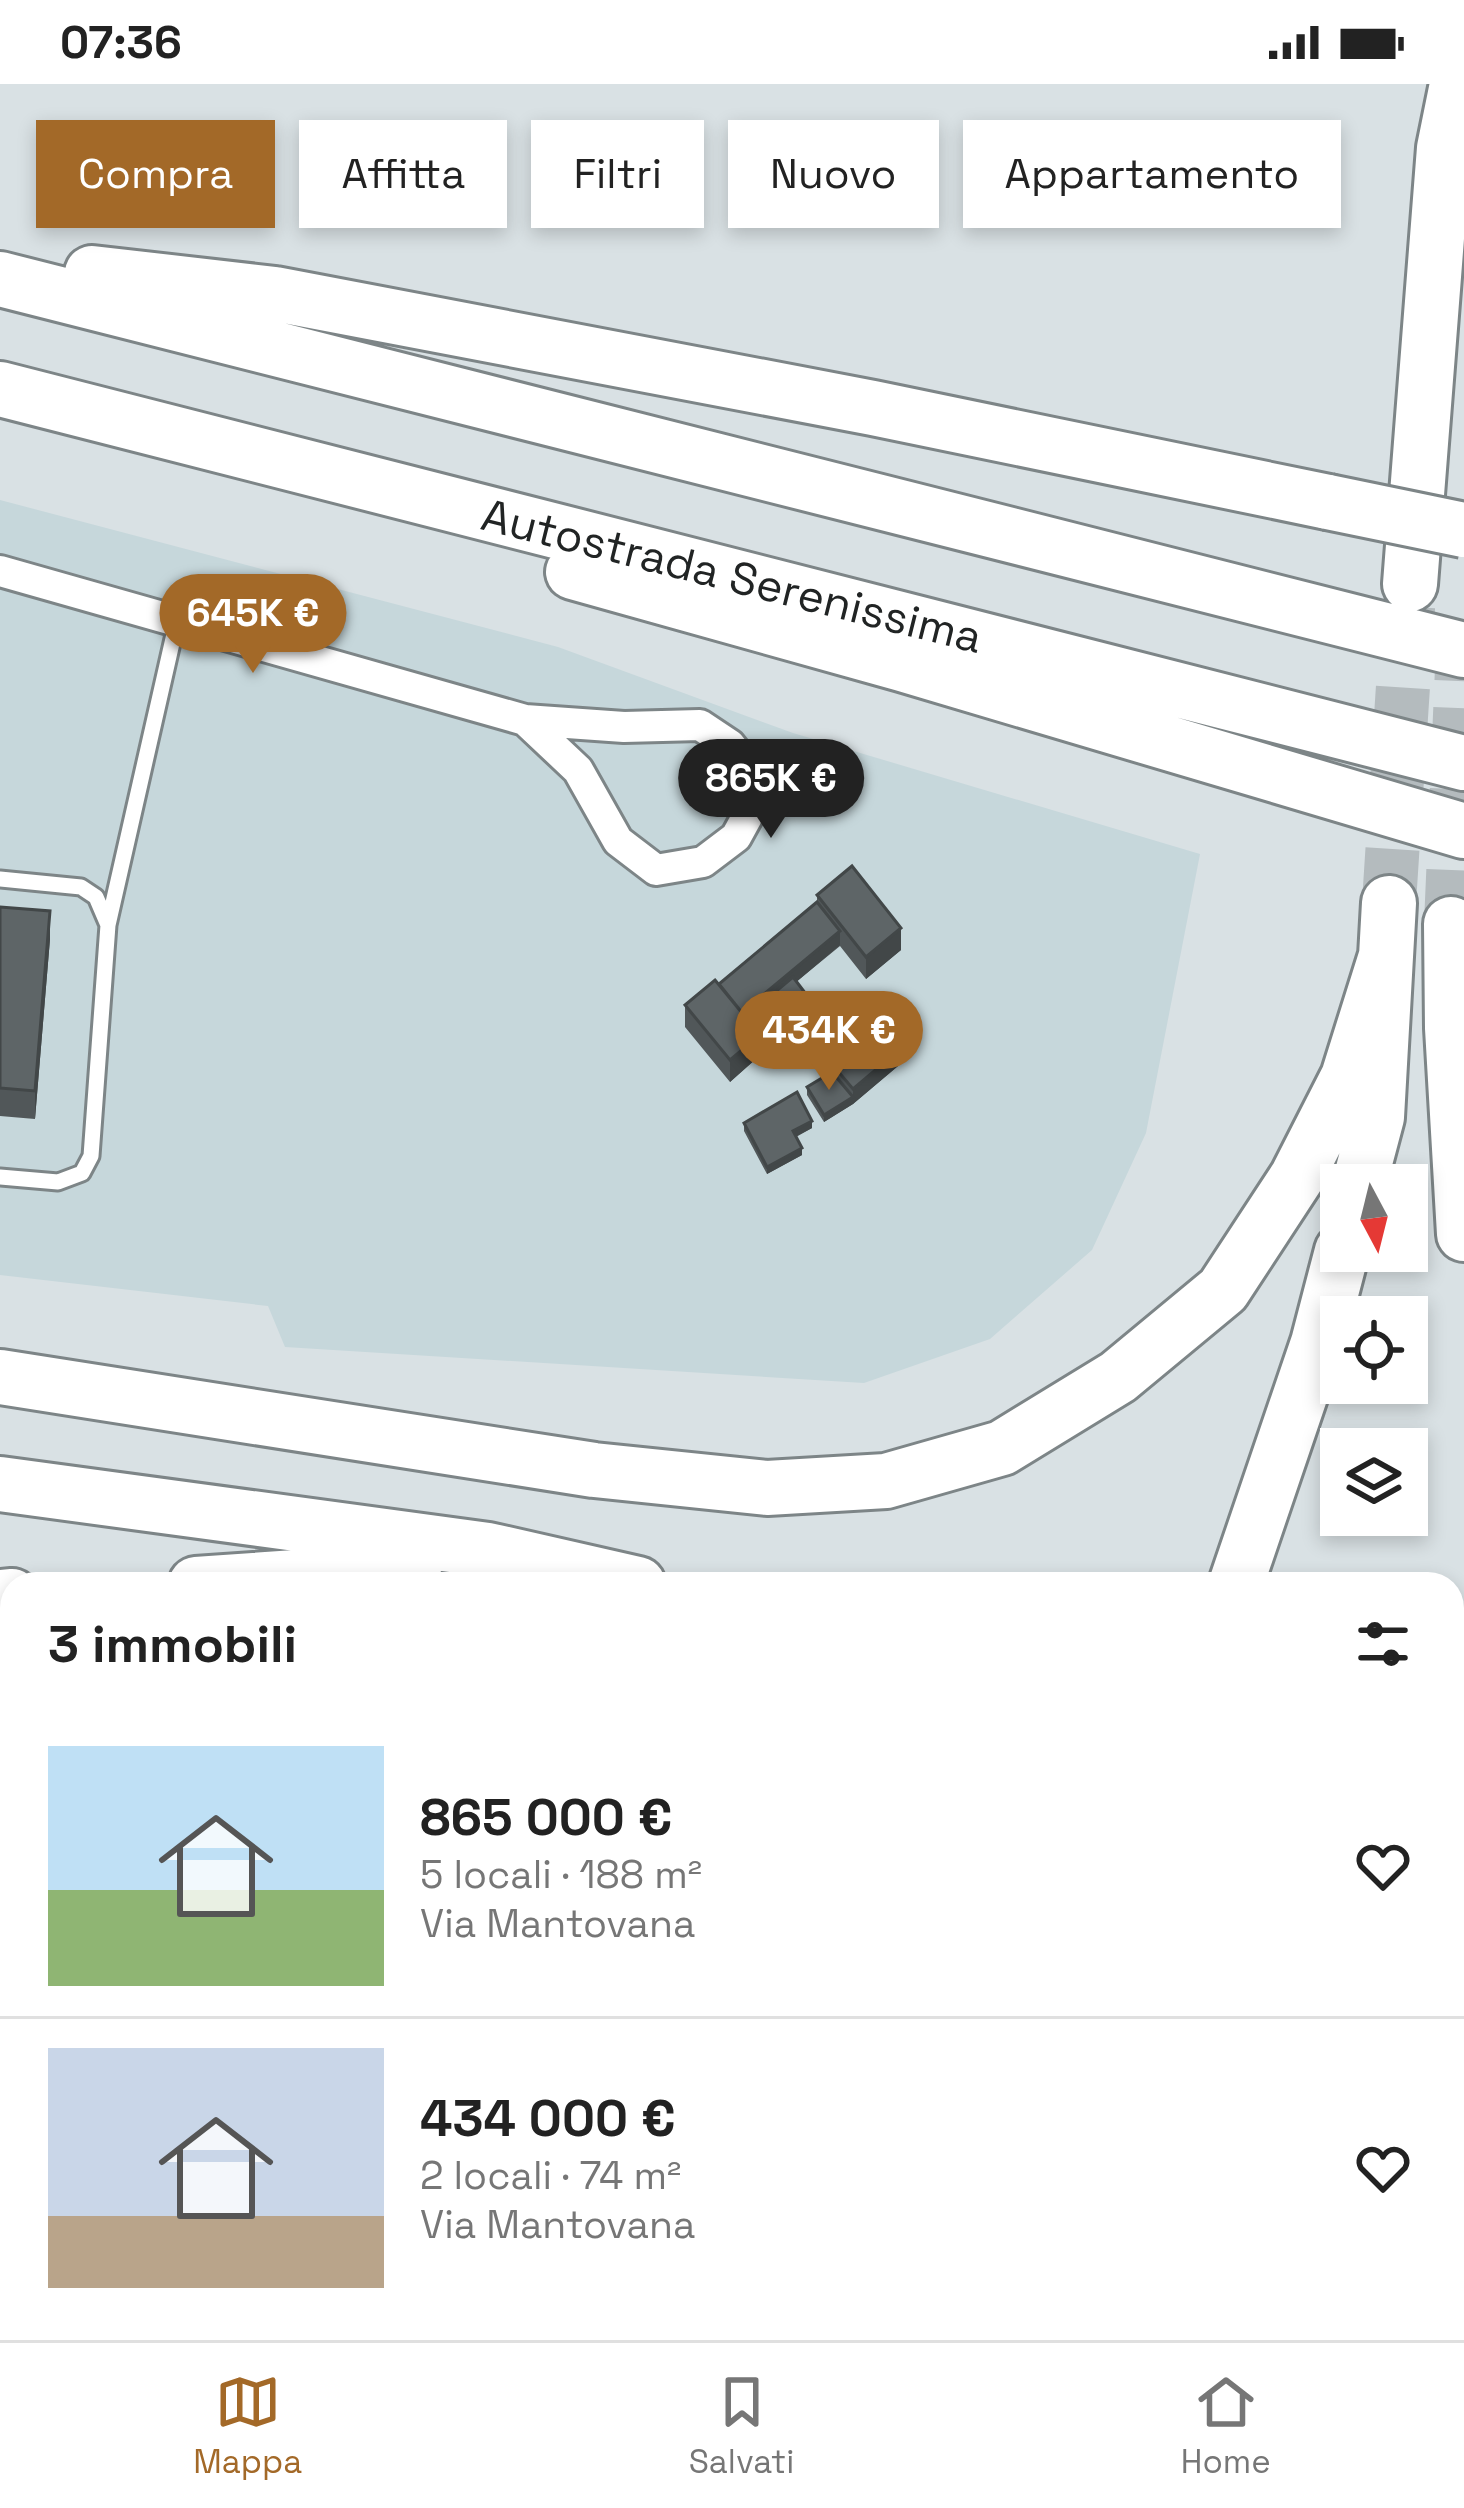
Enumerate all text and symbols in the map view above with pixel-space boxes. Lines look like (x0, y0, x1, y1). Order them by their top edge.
text: 07:36 (60, 14, 182, 71)
chip: Compra (36, 120, 275, 228)
chip: Affitta (299, 120, 507, 228)
chip: Filtri (531, 120, 704, 228)
chip: Nuovo (728, 120, 939, 228)
chip: Appartamento (963, 120, 1341, 228)
street label: Autostrada Serenissima (476, 486, 988, 666)
pin: 645K € (155, 574, 351, 676)
text: 645K € (186, 588, 320, 637)
pin: 865K € (673, 739, 869, 841)
text: 865K € (705, 753, 837, 802)
pin: 434K € (731, 991, 927, 1093)
text: 434K € (762, 1005, 896, 1054)
north arrow (1320, 1164, 1428, 1272)
map controls (1320, 1164, 1428, 1536)
button: locate (1320, 1296, 1428, 1404)
button: layers (1320, 1428, 1428, 1536)
icon: filters (1350, 1611, 1416, 1677)
text: 3 immobili (48, 1612, 297, 1677)
text: 865 000 € (420, 1785, 672, 1850)
icon: home (144, 1794, 288, 1938)
icon: heart (1350, 1833, 1416, 1899)
text: 5 locali · 188 m² (420, 1850, 702, 1899)
text: Via Mantovana (420, 1899, 695, 1948)
text: 434 000 € (420, 2086, 676, 2151)
icon: home (144, 2096, 288, 2240)
icon: heart (1350, 2135, 1416, 2201)
text: 2 locali · 74 m² (420, 2151, 681, 2200)
text: Via Mantovana (420, 2200, 695, 2249)
tab: Mappa (193, 2369, 302, 2483)
tab: Salvati (689, 2369, 794, 2483)
tab: Home (1181, 2369, 1271, 2483)

